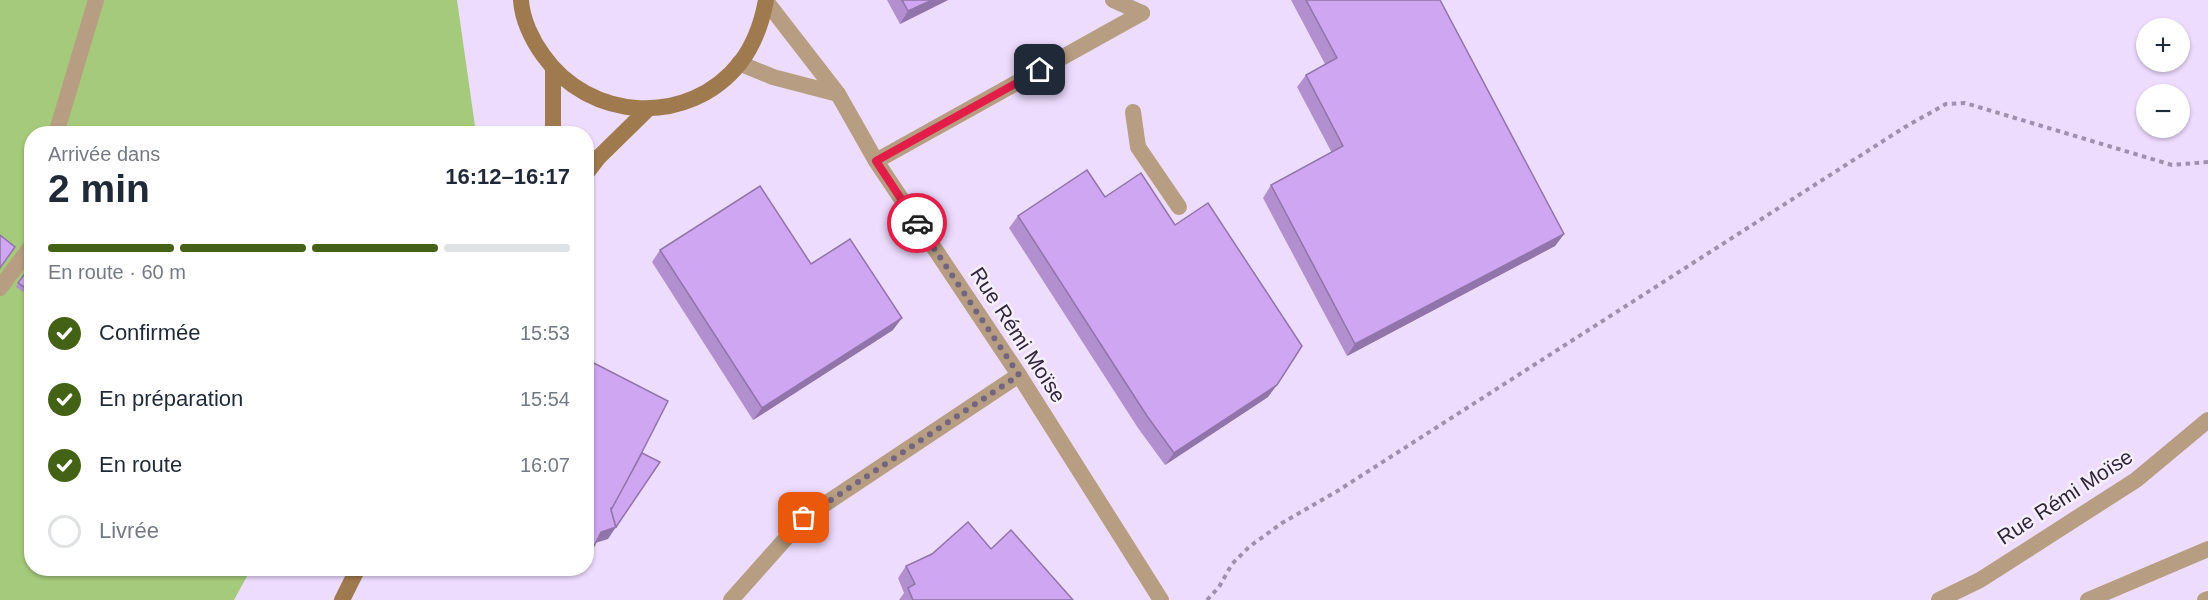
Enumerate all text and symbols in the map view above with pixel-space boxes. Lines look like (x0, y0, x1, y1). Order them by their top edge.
map controls (2136, 18, 2190, 138)
button: + (2136, 18, 2190, 72)
pin (1014, 44, 1065, 95)
icon: home (1023, 53, 1056, 86)
button: − (2136, 84, 2190, 138)
text: Arrivée dans (48, 143, 160, 165)
text: 16:12–16:17 (445, 164, 570, 189)
text: 2 min (48, 167, 150, 210)
courier (887, 193, 947, 253)
icon: car (901, 207, 934, 240)
text: En route · 60 m (48, 261, 186, 283)
street label: Rue Rémi Moïse (966, 263, 1071, 407)
icon: check (48, 317, 81, 350)
text: Confirmée (99, 320, 200, 345)
text: 15:53 (520, 322, 570, 344)
icon: check (48, 383, 81, 416)
text: En préparation (99, 386, 243, 411)
text: 15:54 (520, 388, 570, 410)
street label: Rue Rémi Moïse (1993, 444, 2137, 549)
icon: check (48, 449, 81, 482)
text: En route (99, 452, 182, 477)
text: 16:07 (520, 454, 570, 476)
pin (778, 492, 829, 543)
icon: bag (787, 501, 820, 534)
text: Livrée (99, 518, 159, 543)

